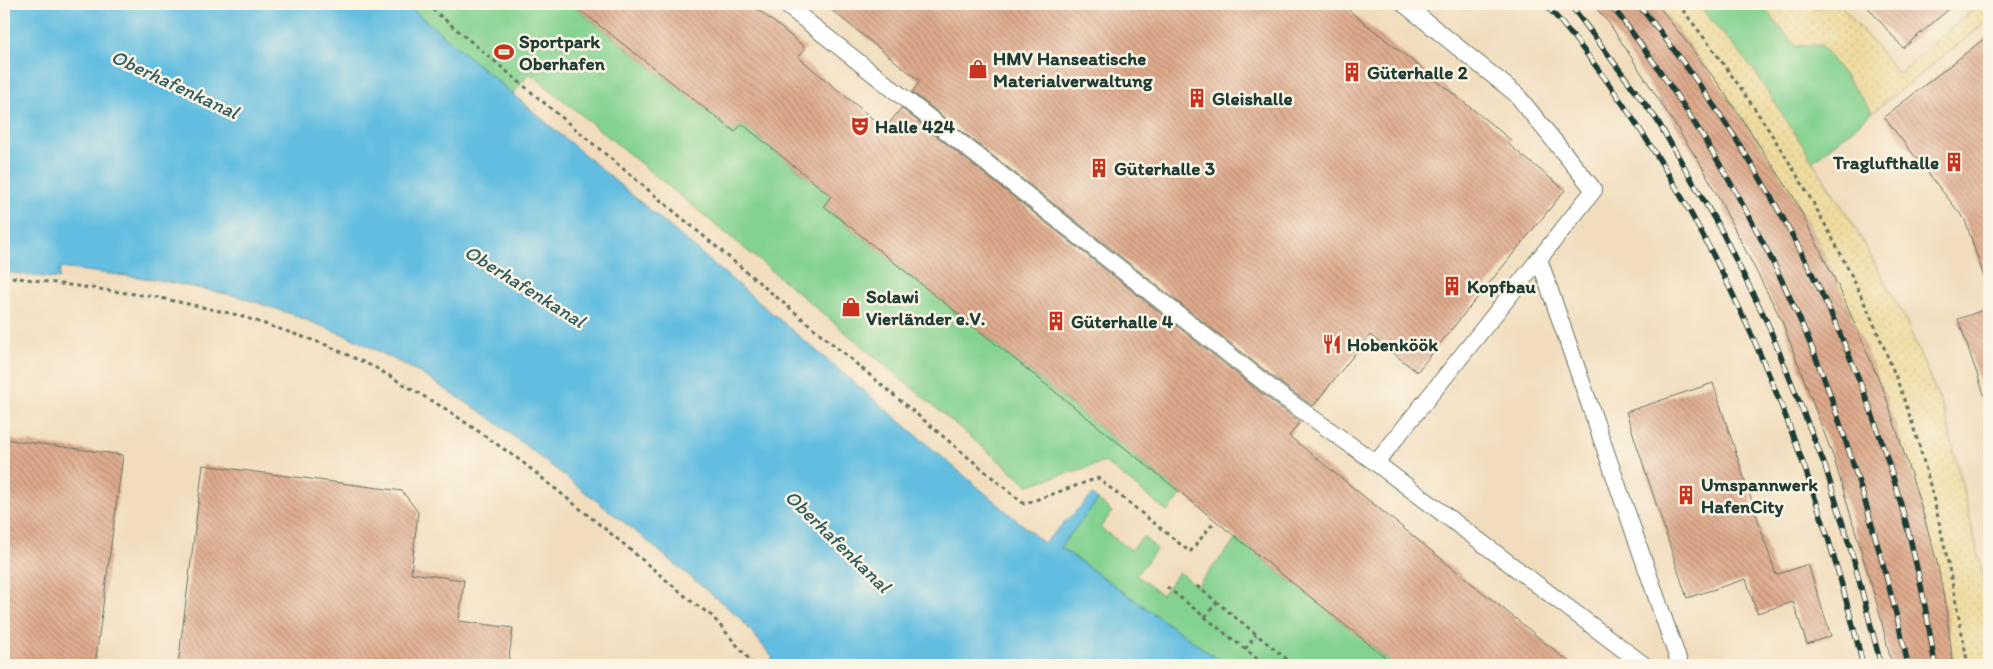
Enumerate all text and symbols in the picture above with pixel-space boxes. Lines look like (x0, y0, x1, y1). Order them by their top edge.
place label: Sportpark Oberhafen (519, 30, 606, 75)
sports icon: Sportpark Oberhafen (493, 41, 515, 63)
water label: Oberhafenkanal (107, 44, 244, 125)
place label: HMV Hanseatische Materialverwaltung (993, 47, 1154, 92)
shop icon: HMV Hanseatische Materialverwaltung (967, 58, 989, 80)
building icon: Güterhalle 2 (1341, 61, 1363, 83)
place label: Güterhalle 2 (1367, 61, 1468, 84)
building icon: Gleishalle (1186, 87, 1208, 109)
place label: Gleishalle (1212, 87, 1293, 110)
theatre icon: Halle 424 (849, 115, 871, 137)
place label: Halle 424 (875, 115, 956, 138)
place label: Traglufthalle (1832, 151, 1939, 174)
building icon: Traglufthalle (1943, 151, 1965, 173)
building icon: Güterhalle 3 (1088, 157, 1110, 179)
place label: Güterhalle 3 (1114, 157, 1215, 180)
water label: Oberhafenkanal (460, 239, 591, 333)
building icon: Kopfbau (1441, 275, 1463, 297)
place label: Kopfbau (1467, 275, 1536, 298)
place label: Solawi Vierländer e.V. (866, 285, 985, 330)
shop icon: Solawi Vierländer e.V. (840, 296, 862, 318)
building icon: Güterhalle 4 (1045, 310, 1067, 332)
place label: Güterhalle 4 (1071, 310, 1174, 333)
restaurant icon: Hobenköök (1321, 333, 1343, 355)
place label: Hobenköök (1347, 333, 1438, 356)
place label: Umspannwerk HafenCity (1701, 473, 1818, 518)
water label: Oberhafenkanal (780, 484, 897, 598)
building icon: Umspannwerk HafenCity (1675, 484, 1697, 506)

